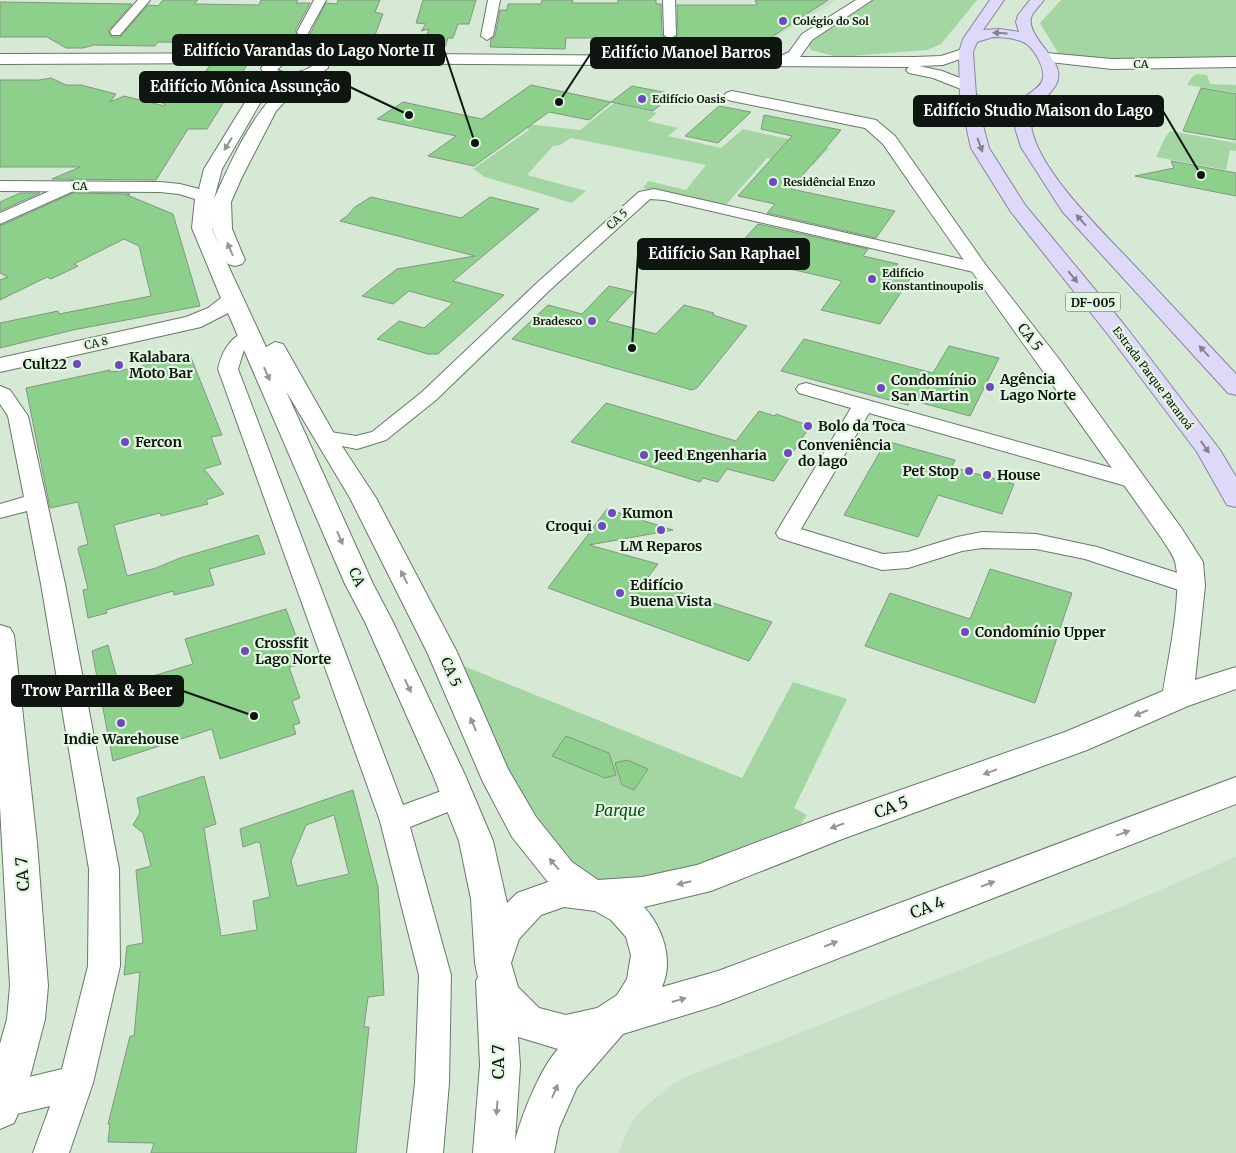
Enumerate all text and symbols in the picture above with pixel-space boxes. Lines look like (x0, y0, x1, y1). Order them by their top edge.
place label: Colégio do Sol (793, 14, 869, 28)
marker: Colégio do Sol (777, 15, 789, 27)
one-way arrow (992, 28, 1008, 36)
callout: Edifício Varandas do Lago Norte II (173, 35, 444, 65)
callout: Edifício Manoel Barros (591, 38, 781, 68)
text: Edifício Varandas do Lago Norte II (183, 41, 435, 60)
text: Edifício Manoel Barros (601, 43, 771, 62)
street label: CA (1134, 57, 1149, 71)
callout: Edifício Mônica Assunção (140, 72, 350, 102)
text: Edifício Mônica Assunção (150, 77, 340, 96)
place label: Edifício Oasis (652, 92, 726, 106)
marker: Edifício Oasis (636, 93, 648, 105)
callout: Edifício Studio Maison do Lago (914, 96, 1163, 126)
text: Edifício Studio Maison do Lago (923, 101, 1153, 120)
one-way arrow (223, 137, 233, 151)
one-way arrow (976, 138, 984, 153)
place label: Residêncial Enzo (783, 175, 876, 189)
marker: Residêncial Enzo (767, 176, 779, 188)
street label: CA (73, 179, 88, 193)
street label: CA 5 (603, 206, 631, 232)
one-way arrow (1075, 214, 1087, 226)
callout: Edifício San Raphael (638, 239, 809, 269)
one-way arrow (225, 242, 233, 256)
text: Edifício San Raphael (648, 244, 800, 263)
place label: Edifício Konstantinoupolis (882, 266, 984, 293)
one-way arrow (1068, 271, 1079, 284)
marker: Edifício Konstantinoupolis (866, 273, 878, 285)
road number: DF-005 (1066, 292, 1120, 312)
place label: Bradesco (533, 314, 582, 328)
marker: Bradesco (586, 315, 598, 327)
street label: CA 5 (1014, 319, 1046, 355)
street label: Estrada Parque Paranoá (1110, 324, 1196, 432)
street label: CA 8 (83, 333, 110, 353)
one-way arrow (1198, 345, 1209, 358)
place label: Kalabara Moto Bar (129, 348, 193, 382)
place label: Cult22 (23, 355, 67, 373)
marker: Cult22 (71, 358, 83, 370)
marker: Kalabara Moto Bar (113, 359, 125, 371)
one-way arrow (263, 367, 271, 381)
place label: Agência Lago Norte (999, 370, 1076, 404)
place label: Condomínio San Martin (891, 371, 976, 405)
marker: Agência Lago Norte (984, 381, 996, 393)
marker: Condomínio San Martin (875, 382, 887, 394)
place label: Bolo da Toca (818, 417, 906, 435)
marker: Bolo da Toca (802, 420, 814, 432)
place label: Fercon (135, 433, 182, 451)
marker: Fercon (119, 436, 131, 448)
place label: Conveniência do lago (798, 436, 891, 470)
one-way arrow (1200, 440, 1210, 454)
place label: Jeed Engenharia (653, 446, 767, 464)
marker: Conveniência do lago (782, 447, 794, 459)
marker: Jeed Engenharia (638, 449, 650, 461)
place label: Pet Stop (903, 462, 959, 480)
marker: Pet Stop (963, 465, 975, 477)
place label: House (997, 466, 1041, 484)
marker: House (981, 469, 993, 481)
place label: Kumon (622, 504, 673, 522)
marker: Kumon (606, 507, 618, 519)
place label: Croqui (546, 517, 592, 535)
marker: Croqui (596, 520, 608, 532)
marker: LM Reparos (655, 524, 667, 536)
one-way arrow (336, 531, 344, 546)
place label: LM Reparos (620, 537, 702, 555)
street label: CA (345, 565, 369, 589)
one-way arrow (400, 570, 408, 585)
place label: Edifício Buena Vista (630, 576, 712, 610)
marker: Edifício Buena Vista (614, 587, 626, 599)
place label: Condomínio Upper (975, 623, 1106, 641)
marker: Condomínio Upper (959, 626, 971, 638)
place label: Crossfit Lago Norte (255, 634, 331, 668)
marker: Crossfit Lago Norte (239, 645, 251, 657)
street label: CA 5 (437, 654, 465, 690)
callout: Trow Parrilla & Beer (12, 676, 183, 706)
one-way arrow (405, 679, 413, 693)
text: Trow Parrilla & Beer (22, 681, 172, 700)
one-way arrow (1134, 710, 1148, 718)
marker: Indie Warehouse (115, 717, 127, 729)
one-way arrow (468, 717, 476, 731)
place label: Indie Warehouse (63, 730, 179, 748)
one-way arrow (982, 768, 997, 776)
street label: CA 5 (871, 792, 911, 822)
park label: Parque (594, 800, 646, 820)
one-way arrow (829, 823, 844, 830)
one-way arrow (1115, 829, 1130, 836)
street label: CA 7 (11, 856, 33, 892)
one-way arrow (548, 858, 559, 871)
one-way arrow (677, 879, 692, 887)
one-way arrow (981, 880, 996, 888)
street label: CA 4 (907, 891, 947, 923)
one-way arrow (824, 940, 838, 948)
one-way arrow (671, 996, 686, 1004)
street label: CA 7 (488, 1045, 508, 1079)
one-way arrow (552, 1084, 560, 1098)
one-way arrow (492, 1100, 500, 1116)

